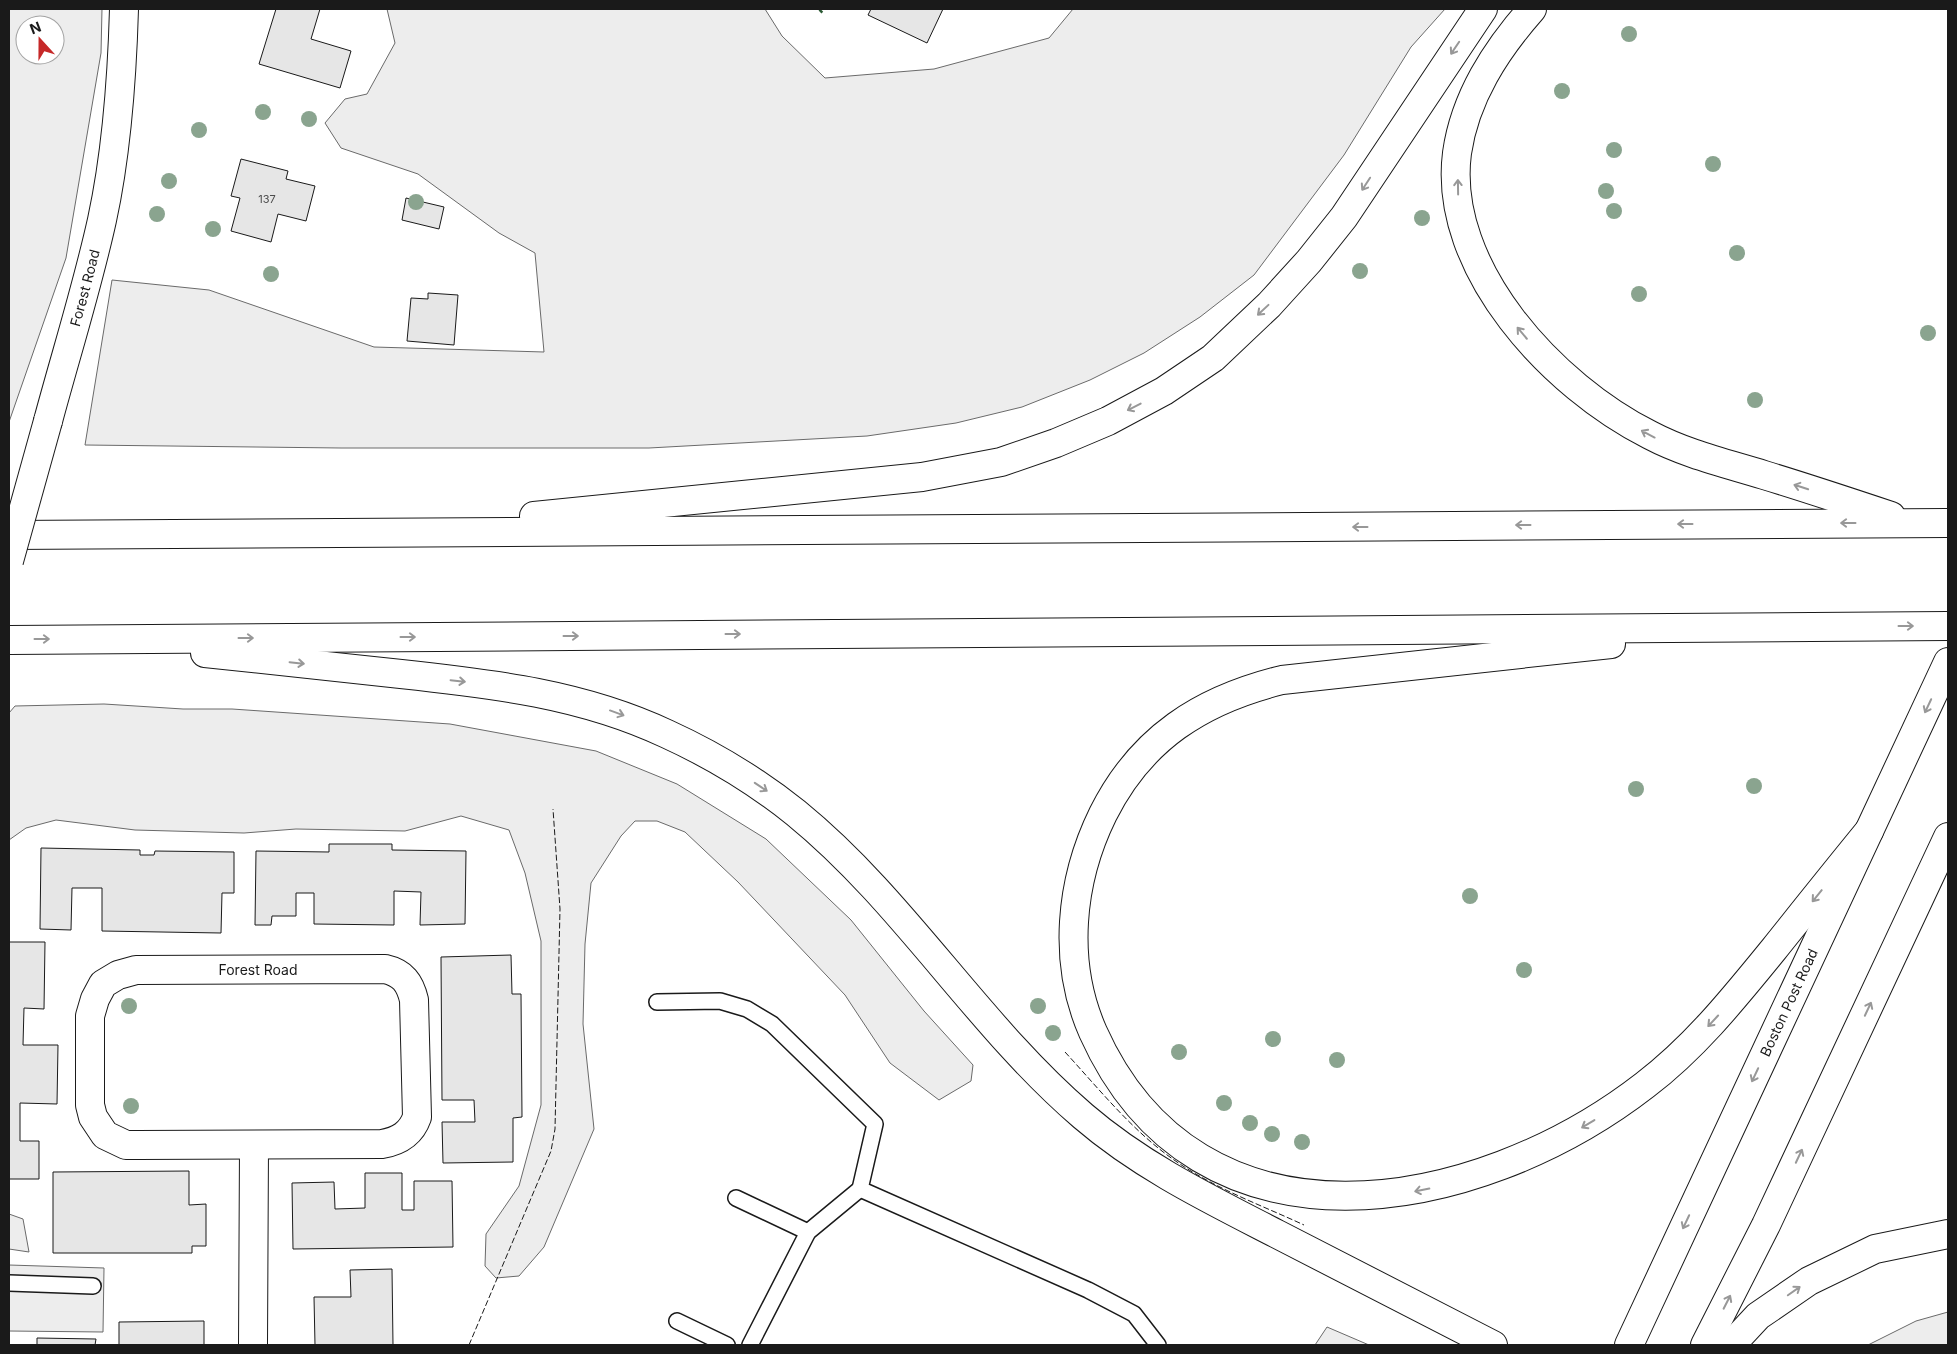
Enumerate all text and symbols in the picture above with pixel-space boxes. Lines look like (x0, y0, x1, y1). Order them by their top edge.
north arrow (15, 15, 65, 65)
text: N (27, 18, 43, 37)
one-way arrow (1450, 41, 1460, 55)
one-way arrow (1360, 177, 1370, 191)
one-way arrow (1453, 179, 1463, 195)
house number: 137 (258, 192, 276, 206)
street label: Forest Road (66, 248, 103, 328)
one-way arrow (1257, 304, 1270, 316)
one-way arrow (1516, 327, 1527, 340)
one-way arrow (1127, 403, 1142, 412)
one-way arrow (1640, 429, 1655, 439)
one-way arrow (1793, 481, 1809, 491)
one-way arrow (1840, 518, 1856, 528)
one-way arrow (1678, 519, 1694, 529)
one-way arrow (1515, 521, 1531, 530)
one-way arrow (1353, 522, 1369, 531)
one-way arrow (1898, 621, 1914, 631)
one-way arrow (724, 629, 741, 639)
one-way arrow (562, 631, 578, 641)
one-way arrow (400, 632, 416, 642)
one-way arrow (237, 633, 253, 643)
one-way arrow (33, 635, 49, 644)
one-way arrow (288, 658, 304, 668)
one-way arrow (450, 676, 466, 685)
one-way arrow (1922, 698, 1932, 713)
one-way arrow (609, 709, 624, 718)
one-way arrow (754, 782, 768, 792)
one-way arrow (1811, 889, 1822, 902)
street label: Boston Post Road (1756, 946, 1821, 1059)
street label: Forest Road (219, 961, 297, 978)
one-way arrow (1863, 1002, 1873, 1017)
one-way arrow (1707, 1015, 1719, 1027)
one-way arrow (1750, 1067, 1759, 1082)
one-way arrow (1582, 1119, 1596, 1129)
one-way arrow (1794, 1149, 1804, 1164)
one-way arrow (1414, 1185, 1430, 1195)
one-way arrow (1681, 1214, 1691, 1229)
one-way arrow (1787, 1286, 1801, 1296)
one-way arrow (1723, 1295, 1732, 1310)

